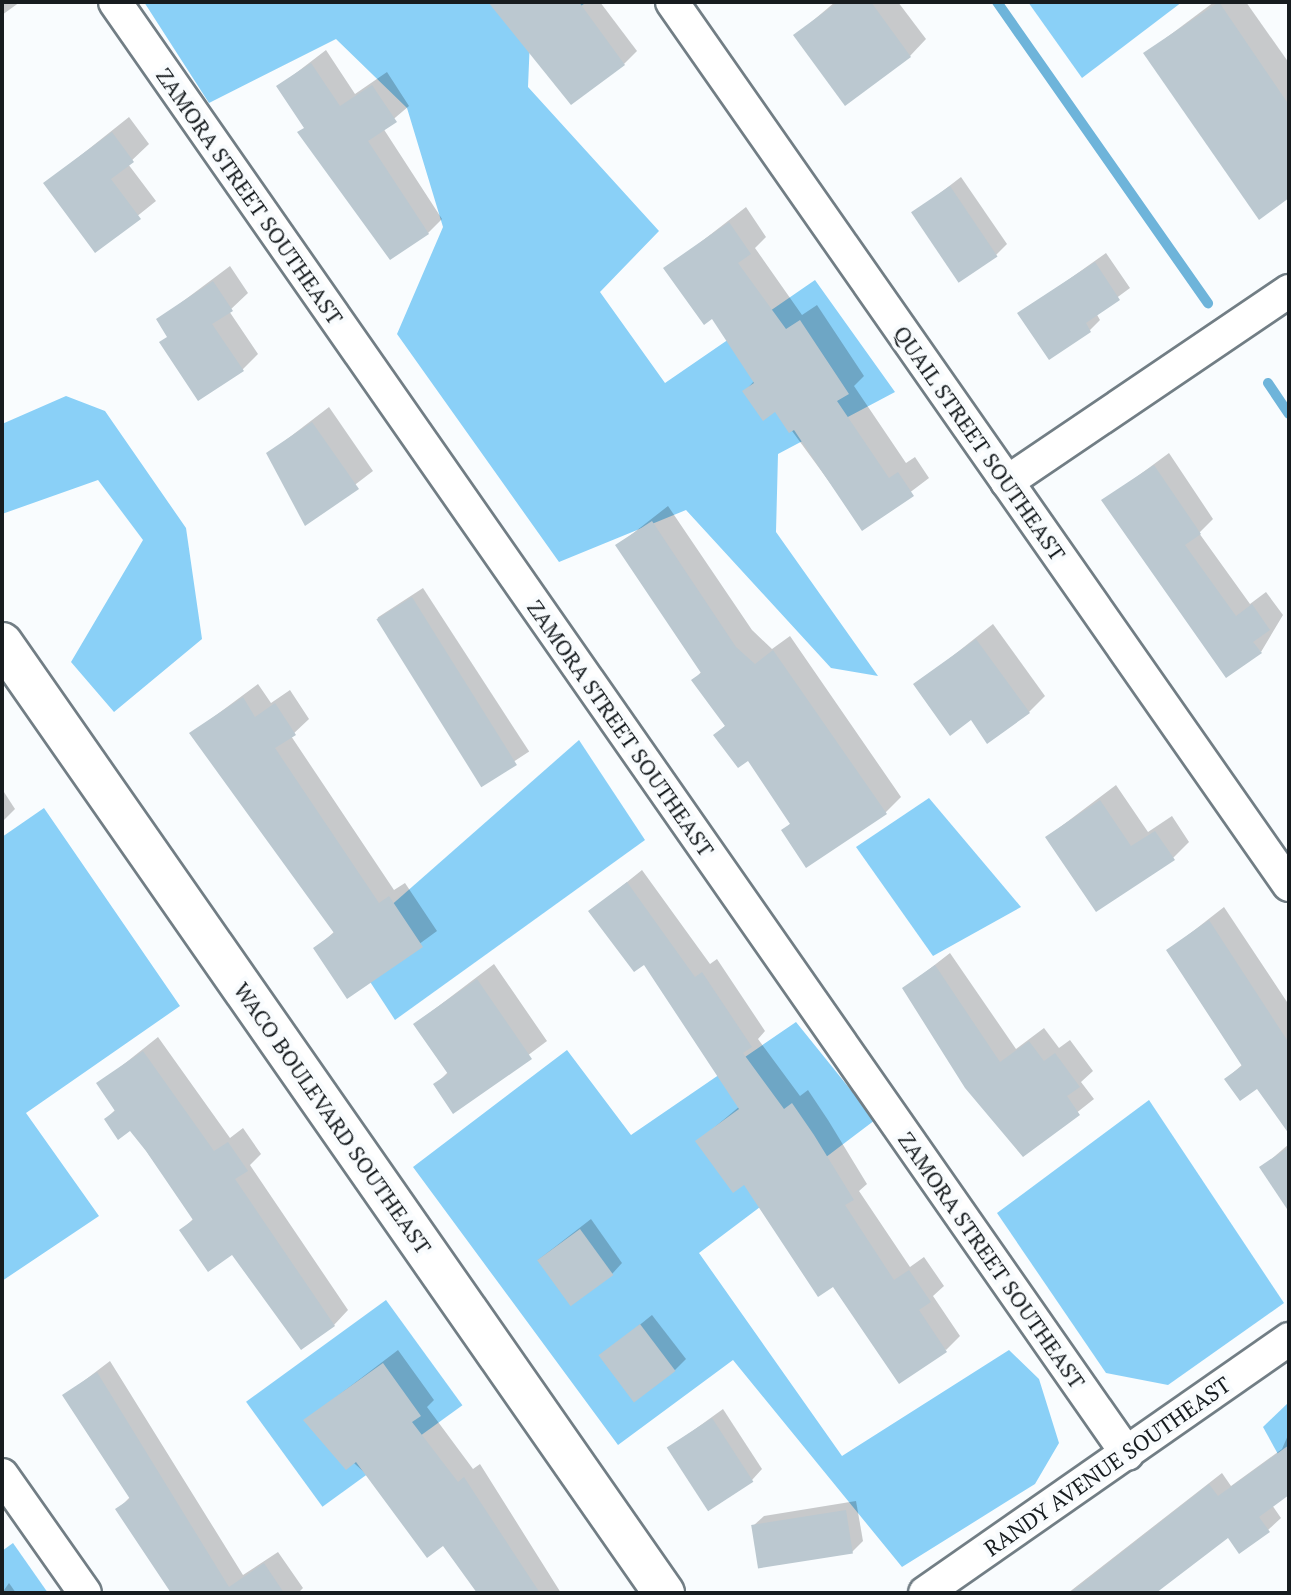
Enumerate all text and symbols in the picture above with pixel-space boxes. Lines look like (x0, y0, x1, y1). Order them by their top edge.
street label: ZAMORA STREET SOUTHEAST (151, 62, 349, 330)
street label: QUAIL STREET SOUTHEAST (889, 320, 1071, 566)
street label: ZAMORA STREET SOUTHEAST (522, 594, 720, 862)
street label: WACO BOULEVARD SOUTHEAST (229, 977, 437, 1259)
street label: ZAMORA STREET SOUTHEAST (893, 1126, 1091, 1394)
street label: RANDY AVENUE SOUTHEAST (979, 1371, 1235, 1561)

